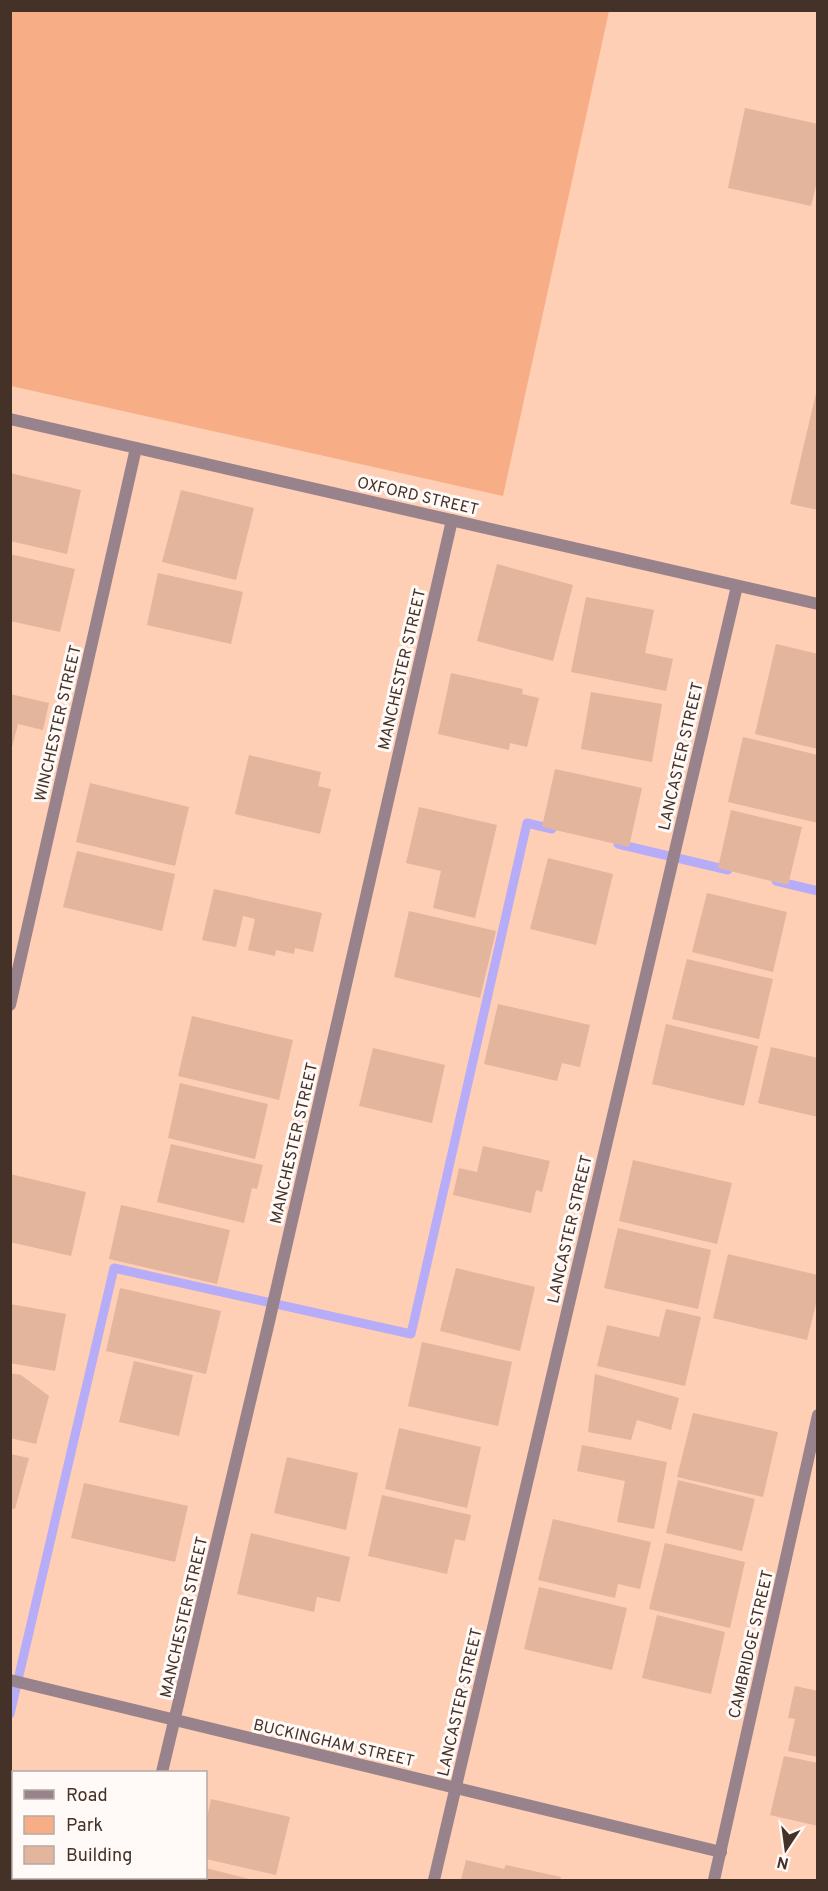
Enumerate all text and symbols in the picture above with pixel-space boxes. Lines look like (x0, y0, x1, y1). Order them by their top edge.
street label: OXFORD STREET (355, 473, 480, 521)
street label: MANCHESTER STREET (375, 587, 431, 752)
street label: WINCHESTER STREET (31, 643, 87, 804)
street label: LANCASTER STREET (655, 680, 709, 833)
street label: MANCHESTER STREET (267, 1061, 323, 1226)
street label: LANCASTER STREET (544, 1153, 598, 1306)
street label: MANCHESTER STREET (157, 1535, 213, 1700)
street label: CAMBRIDGE STREET (725, 1568, 779, 1721)
street label: LANCASTER STREET (434, 1626, 488, 1779)
street label: BUCKINGHAM STREET (251, 1716, 416, 1772)
legend (12, 1771, 207, 1879)
text: Road (66, 1785, 108, 1808)
text: Park (66, 1815, 103, 1838)
north arrow (756, 1819, 816, 1879)
text: Building (66, 1845, 132, 1868)
text: N (775, 1851, 791, 1873)

